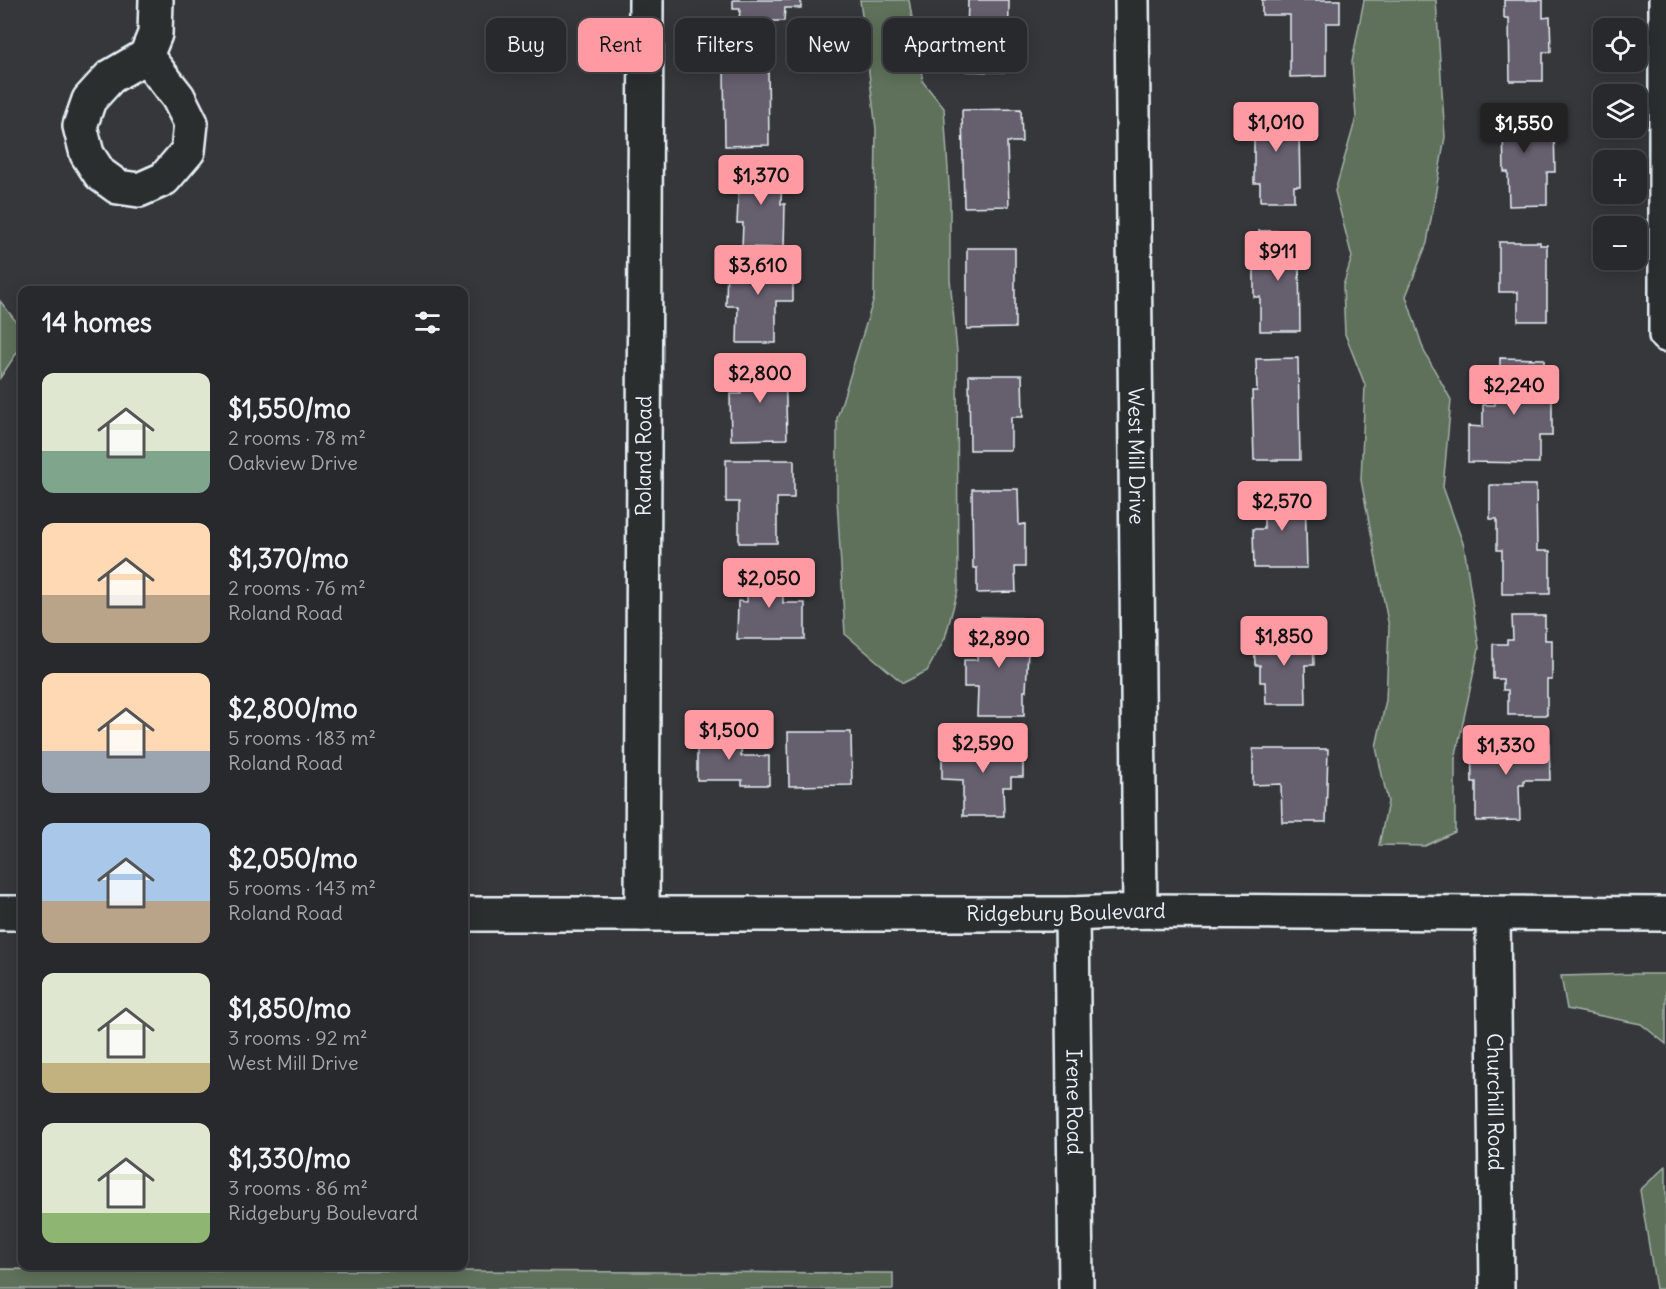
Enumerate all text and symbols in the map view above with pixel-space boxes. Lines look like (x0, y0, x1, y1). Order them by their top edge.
chip: Buy (486, 18, 566, 72)
chip: Rent (578, 18, 663, 72)
chip: Filters (675, 18, 775, 72)
chip: New (787, 18, 871, 72)
chip: Apartment (883, 18, 1027, 72)
map controls (1593, 18, 1647, 270)
button: locate (1593, 18, 1647, 72)
button: layers (1593, 84, 1647, 138)
pin: $1,010 (1227, 102, 1325, 153)
pin: $1,550 (1475, 103, 1573, 154)
text: $1,010 (1247, 109, 1305, 134)
text: $1,550 (1494, 110, 1554, 135)
button: + (1593, 150, 1647, 204)
pin: $1,370 (712, 155, 810, 206)
text: $1,370 (732, 162, 790, 187)
button: − (1593, 216, 1647, 270)
pin: $911 (1242, 231, 1314, 282)
text: $911 (1259, 238, 1297, 263)
pin: $3,610 (709, 245, 807, 296)
text: $3,610 (728, 252, 788, 277)
text: 14 homes (42, 306, 152, 339)
icon: filters (411, 306, 444, 339)
pin: $2,800 (711, 353, 809, 404)
text: $2,800 (728, 360, 792, 385)
pin: $2,240 (1465, 365, 1563, 416)
text: $2,240 (1483, 372, 1545, 397)
street label: West Mill Drive (1122, 387, 1151, 525)
text: $1,550/mo (228, 392, 351, 425)
street label: Roland Road (630, 396, 657, 516)
icon: home (90, 397, 162, 469)
text: 2 rooms · 78 m² (228, 425, 366, 450)
text: Oakview Drive (228, 450, 358, 475)
pin: $2,570 (1233, 481, 1331, 532)
text: $2,570 (1252, 488, 1312, 513)
text: $1,370/mo (228, 542, 349, 575)
icon: home (90, 547, 162, 619)
pin: $2,050 (720, 558, 818, 609)
text: $2,050 (737, 565, 801, 590)
text: 2 rooms · 76 m² (228, 575, 366, 600)
text: Roland Road (228, 600, 343, 625)
pin: $1,850 (1235, 616, 1333, 667)
pin: $2,890 (950, 618, 1048, 669)
text: $1,850 (1254, 623, 1314, 648)
text: $2,890 (968, 625, 1030, 650)
text: $2,800/mo (228, 692, 358, 725)
icon: home (90, 697, 162, 769)
pin: $1,500 (680, 710, 778, 761)
text: $1,500 (699, 717, 759, 742)
pin: $2,590 (934, 723, 1032, 774)
text: 5 rooms · 183 m² (228, 725, 376, 750)
pin: $1,330 (1457, 725, 1555, 776)
text: $2,590 (952, 730, 1014, 755)
text: $1,330 (1477, 732, 1535, 757)
text: Roland Road (228, 750, 343, 775)
text: $2,050/mo (228, 842, 358, 875)
icon: home (90, 847, 162, 919)
text: 5 rooms · 143 m² (228, 875, 376, 900)
street label: Ridgebury Boulevard (966, 897, 1166, 927)
text: Roland Road (228, 900, 343, 925)
text: $1,850/mo (228, 992, 351, 1025)
icon: home (90, 997, 162, 1069)
text: 3 rooms · 92 m² (228, 1025, 367, 1050)
street label: Churchill Road (1481, 1033, 1510, 1171)
street label: Irene Road (1060, 1049, 1089, 1155)
text: West Mill Drive (228, 1050, 358, 1075)
text: $1,330/mo (228, 1142, 351, 1175)
icon: home (90, 1147, 162, 1219)
text: 3 rooms · 86 m² (228, 1175, 368, 1200)
text: Ridgebury Boulevard (228, 1200, 418, 1225)

